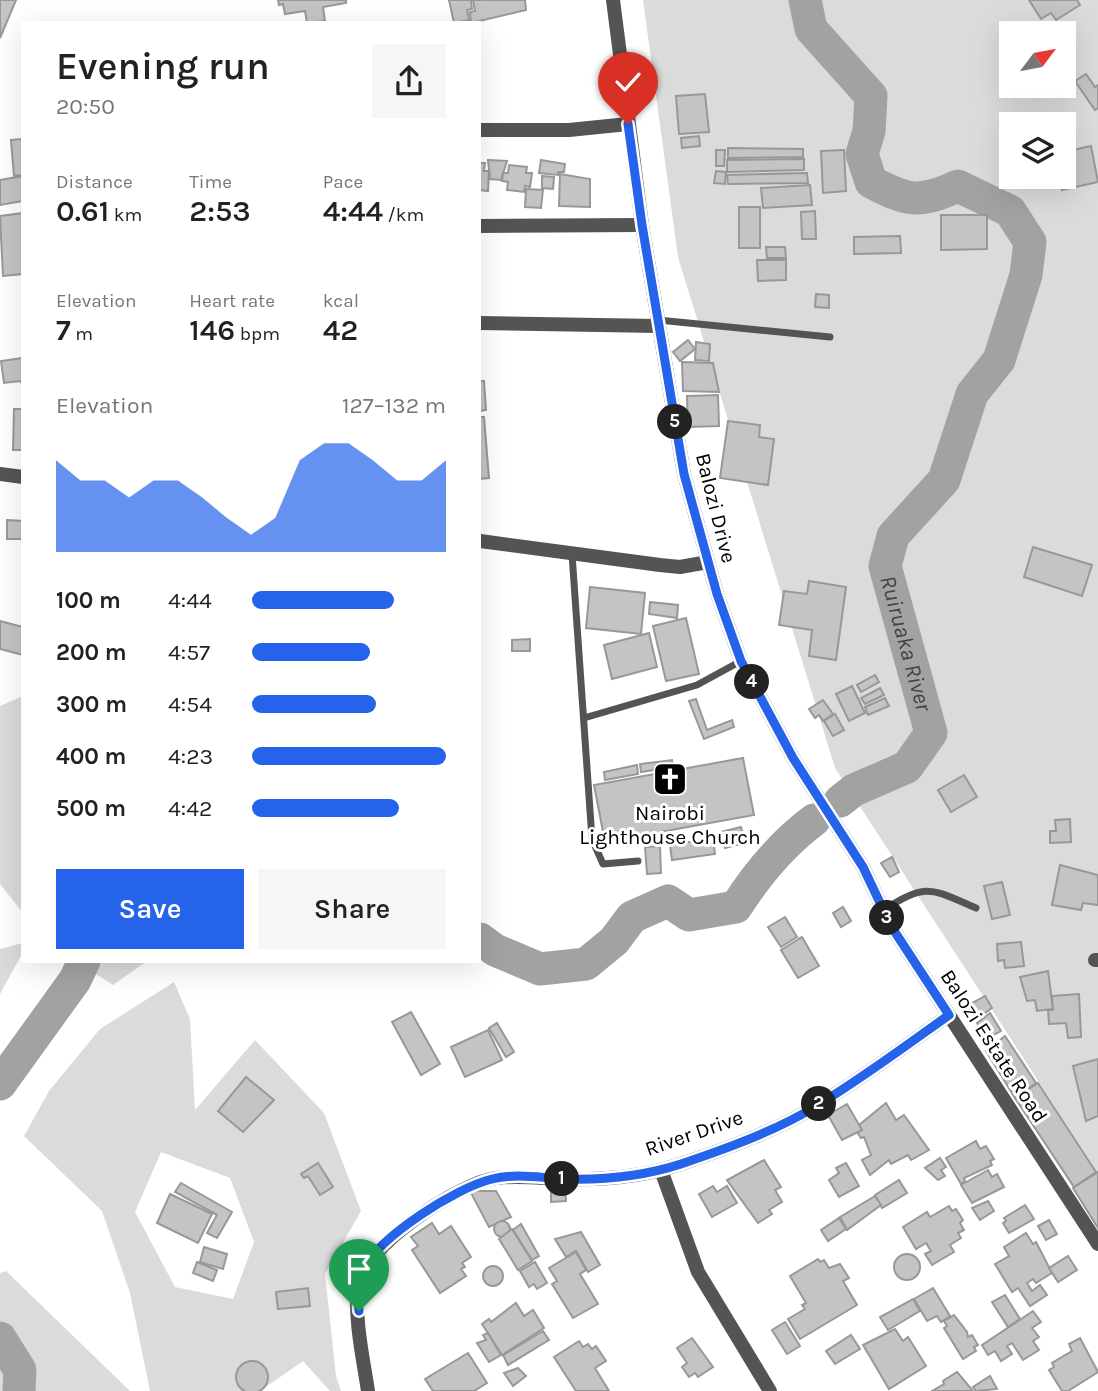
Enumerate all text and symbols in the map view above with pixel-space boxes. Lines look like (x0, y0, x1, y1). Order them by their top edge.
north arrow (999, 21, 1076, 98)
map controls (999, 21, 1076, 189)
text: Evening run (56, 44, 270, 89)
button: share (372, 44, 446, 118)
pin (598, 52, 658, 124)
icon: check (609, 63, 647, 101)
text: 20:50 (56, 93, 115, 120)
button: layers (999, 112, 1076, 189)
text: Distance (56, 171, 133, 193)
text: Time (189, 171, 232, 193)
text: Pace (323, 171, 363, 193)
text: 0.61 (56, 193, 109, 229)
text: 2:53 (189, 193, 251, 229)
text: 4:44 (323, 193, 383, 229)
text: km (109, 204, 142, 226)
text: /km (383, 204, 424, 226)
text: Elevation (56, 290, 136, 312)
text: Heart rate (189, 290, 275, 312)
text: kcal (323, 290, 359, 312)
text: 7 (56, 312, 71, 348)
text: 146 (189, 312, 235, 348)
text: 42 (323, 312, 358, 348)
text: m (71, 323, 93, 345)
text: bpm (235, 323, 280, 345)
text: Elevation (56, 392, 153, 419)
text: 127–132 m (342, 392, 446, 419)
pin: 5 (658, 404, 692, 440)
text: 5 (669, 410, 680, 432)
street label: Balozi Drive (691, 451, 741, 565)
water label: Ruiruaka River (875, 572, 938, 715)
text: 100 m (56, 587, 121, 614)
text: 4:44 (168, 587, 212, 614)
text: 200 m (56, 639, 127, 666)
text: 4:57 (168, 639, 210, 666)
pin: 4 (734, 664, 770, 700)
text: 4 (746, 670, 757, 692)
text: 300 m (56, 691, 127, 718)
text: 4:54 (168, 691, 212, 718)
text: 400 m (56, 743, 126, 770)
text: 4:23 (168, 743, 213, 770)
church icon: Nairobi Lighthouse Church (651, 760, 689, 798)
text: 500 m (56, 795, 126, 822)
text: 4:42 (168, 795, 212, 822)
place label: Nairobi Lighthouse Church (579, 801, 761, 849)
button: Save (56, 869, 244, 949)
button: Share (258, 869, 446, 949)
pin: 3 (870, 900, 904, 936)
text: 3 (881, 906, 892, 928)
street label: Balozi Estate Road (936, 965, 1052, 1127)
pin: 2 (802, 1086, 836, 1122)
text: 2 (813, 1092, 824, 1114)
street label: River Drive (642, 1105, 746, 1161)
pin: 1 (544, 1162, 580, 1196)
text: 1 (558, 1167, 565, 1189)
pin (329, 1239, 389, 1311)
icon: arrive (340, 1250, 378, 1288)

